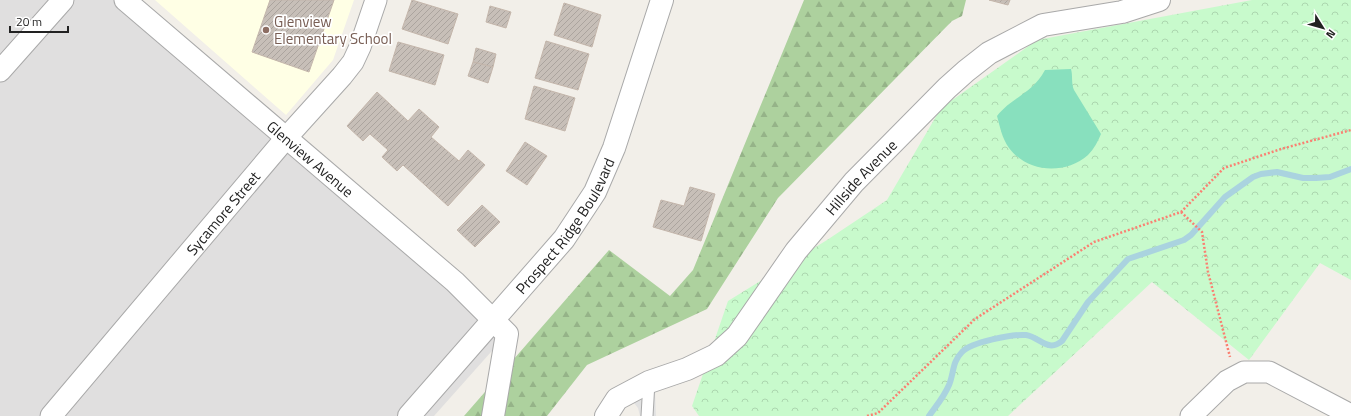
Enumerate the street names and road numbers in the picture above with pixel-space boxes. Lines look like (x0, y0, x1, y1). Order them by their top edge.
street label: Glenview Avenue (262, 115, 359, 202)
street label: Hillside Avenue (819, 134, 902, 220)
street label: Prospect Ridge Boulevard (510, 154, 620, 299)
street label: Sycamore Street (180, 165, 266, 260)

